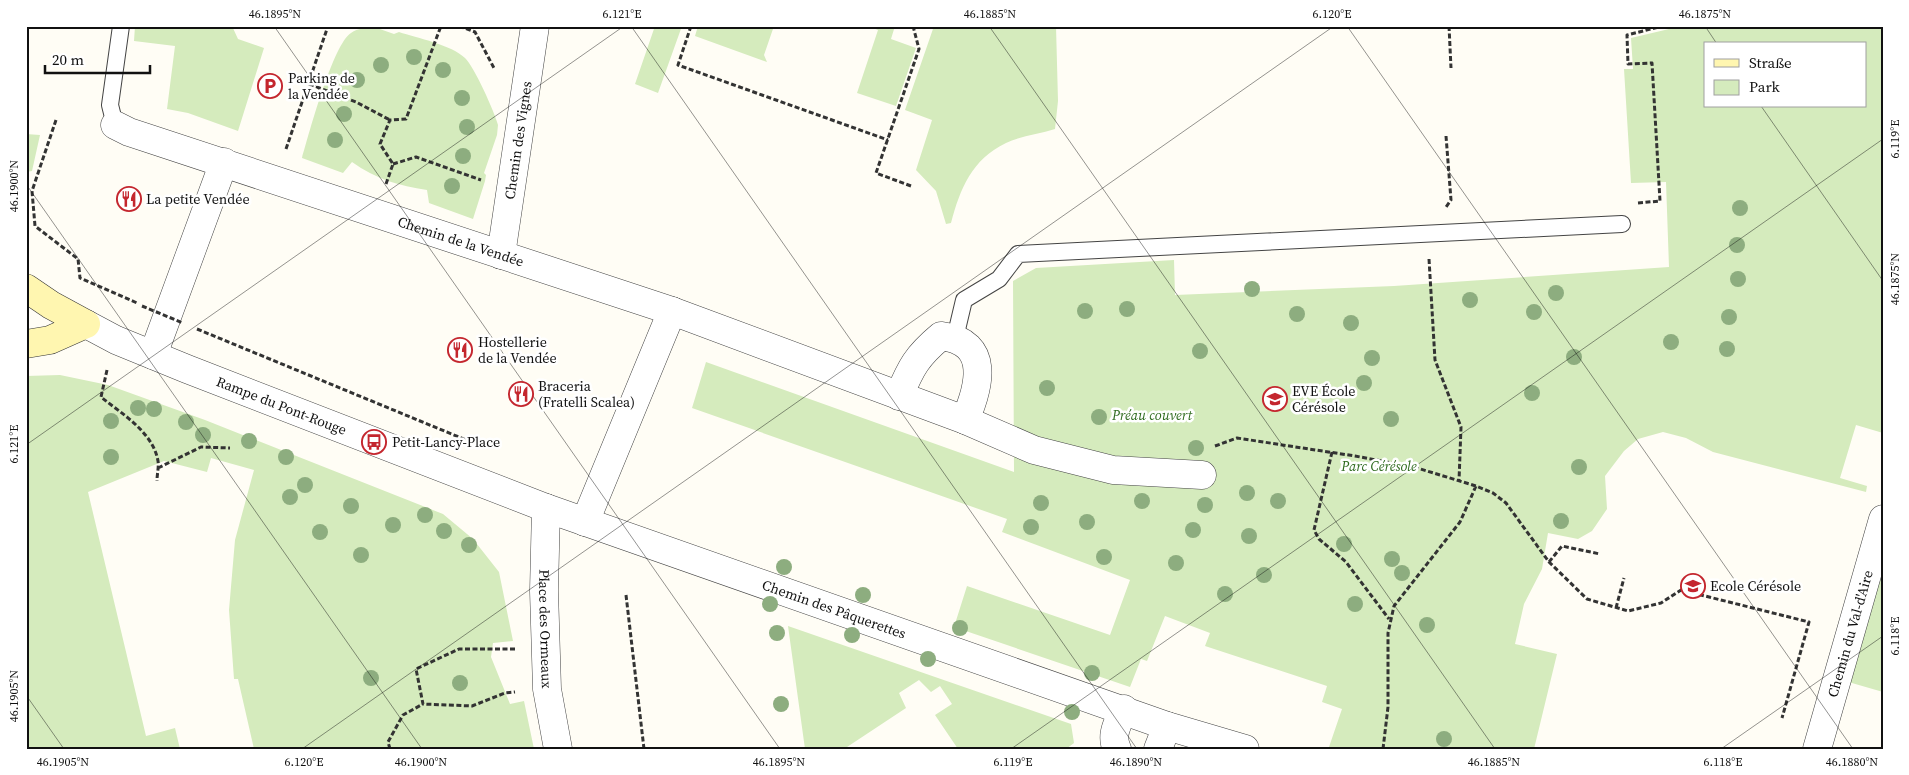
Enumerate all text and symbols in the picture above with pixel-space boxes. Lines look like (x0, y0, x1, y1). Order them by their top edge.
text: 46.1895°N (249, 6, 301, 22)
text: 6.121°E (603, 6, 641, 22)
text: 46.1885°N (964, 6, 1016, 22)
text: 6.120°E (1313, 6, 1351, 22)
text: 46.1875°N (1679, 6, 1731, 22)
scale bar (45, 42, 150, 74)
legend (1704, 42, 1866, 108)
text: 20 m (52, 49, 84, 70)
text: Straße (1749, 52, 1792, 73)
place label: Parking de la Vendée (288, 68, 355, 104)
parking icon: Parking de la Vendée (257, 73, 283, 99)
text: Park (1749, 76, 1781, 97)
street label: Chemin des Vignes (499, 80, 537, 201)
text: 6.119°E (1887, 120, 1903, 158)
text: 46.1900°N (6, 160, 22, 212)
restaurant icon: La petite Vendée (116, 186, 142, 212)
place label: La petite Vendée (146, 189, 250, 209)
street label: Chemin de la Vendée (395, 211, 526, 271)
text: 46.1875°N (1887, 253, 1903, 305)
place label: Hostellerie de la Vendée (478, 332, 557, 368)
restaurant icon: Hostellerie de la Vendée (447, 337, 473, 363)
street label: Rampe du Pont-Rouge (213, 371, 350, 440)
place label: Braceria (Fratelli Scalea) (538, 376, 635, 412)
restaurant icon: Braceria (Fratelli Scalea) (508, 381, 534, 407)
place label: EVE École Cérésole (1292, 381, 1356, 417)
school or university icon: EVE École Cérésole (1262, 386, 1288, 412)
park label: Préau couvert (1111, 405, 1193, 425)
text: 6.121°E (6, 425, 22, 463)
bus stop icon: Petit-Lancy-Place (361, 429, 387, 455)
place label: Petit-Lancy-Place (392, 432, 500, 452)
park label: Parc Cérésole (1340, 456, 1417, 476)
street label: Chemin du Val-d'Aire (1822, 568, 1878, 700)
street label: Place des Ormeaux (534, 569, 557, 690)
school or university icon: Ecole Cérésole (1680, 573, 1706, 599)
street label: Chemin des Pâquerettes (759, 575, 909, 644)
place label: Ecole Cérésole (1710, 576, 1801, 596)
text: 6.118°E (1887, 617, 1903, 655)
text: 46.1905°N (6, 670, 22, 722)
text: 46.1905°N (37, 754, 89, 770)
text: 6.120°E (285, 754, 323, 770)
text: 46.1900°N (395, 754, 447, 770)
text: 46.1895°N (753, 754, 805, 770)
text: 6.119°E (994, 754, 1032, 770)
text: 46.1890°N (1110, 754, 1162, 770)
text: 46.1885°N (1468, 754, 1520, 770)
text: 6.118°E (1704, 754, 1742, 770)
text: 46.1880°N (1826, 754, 1878, 770)

